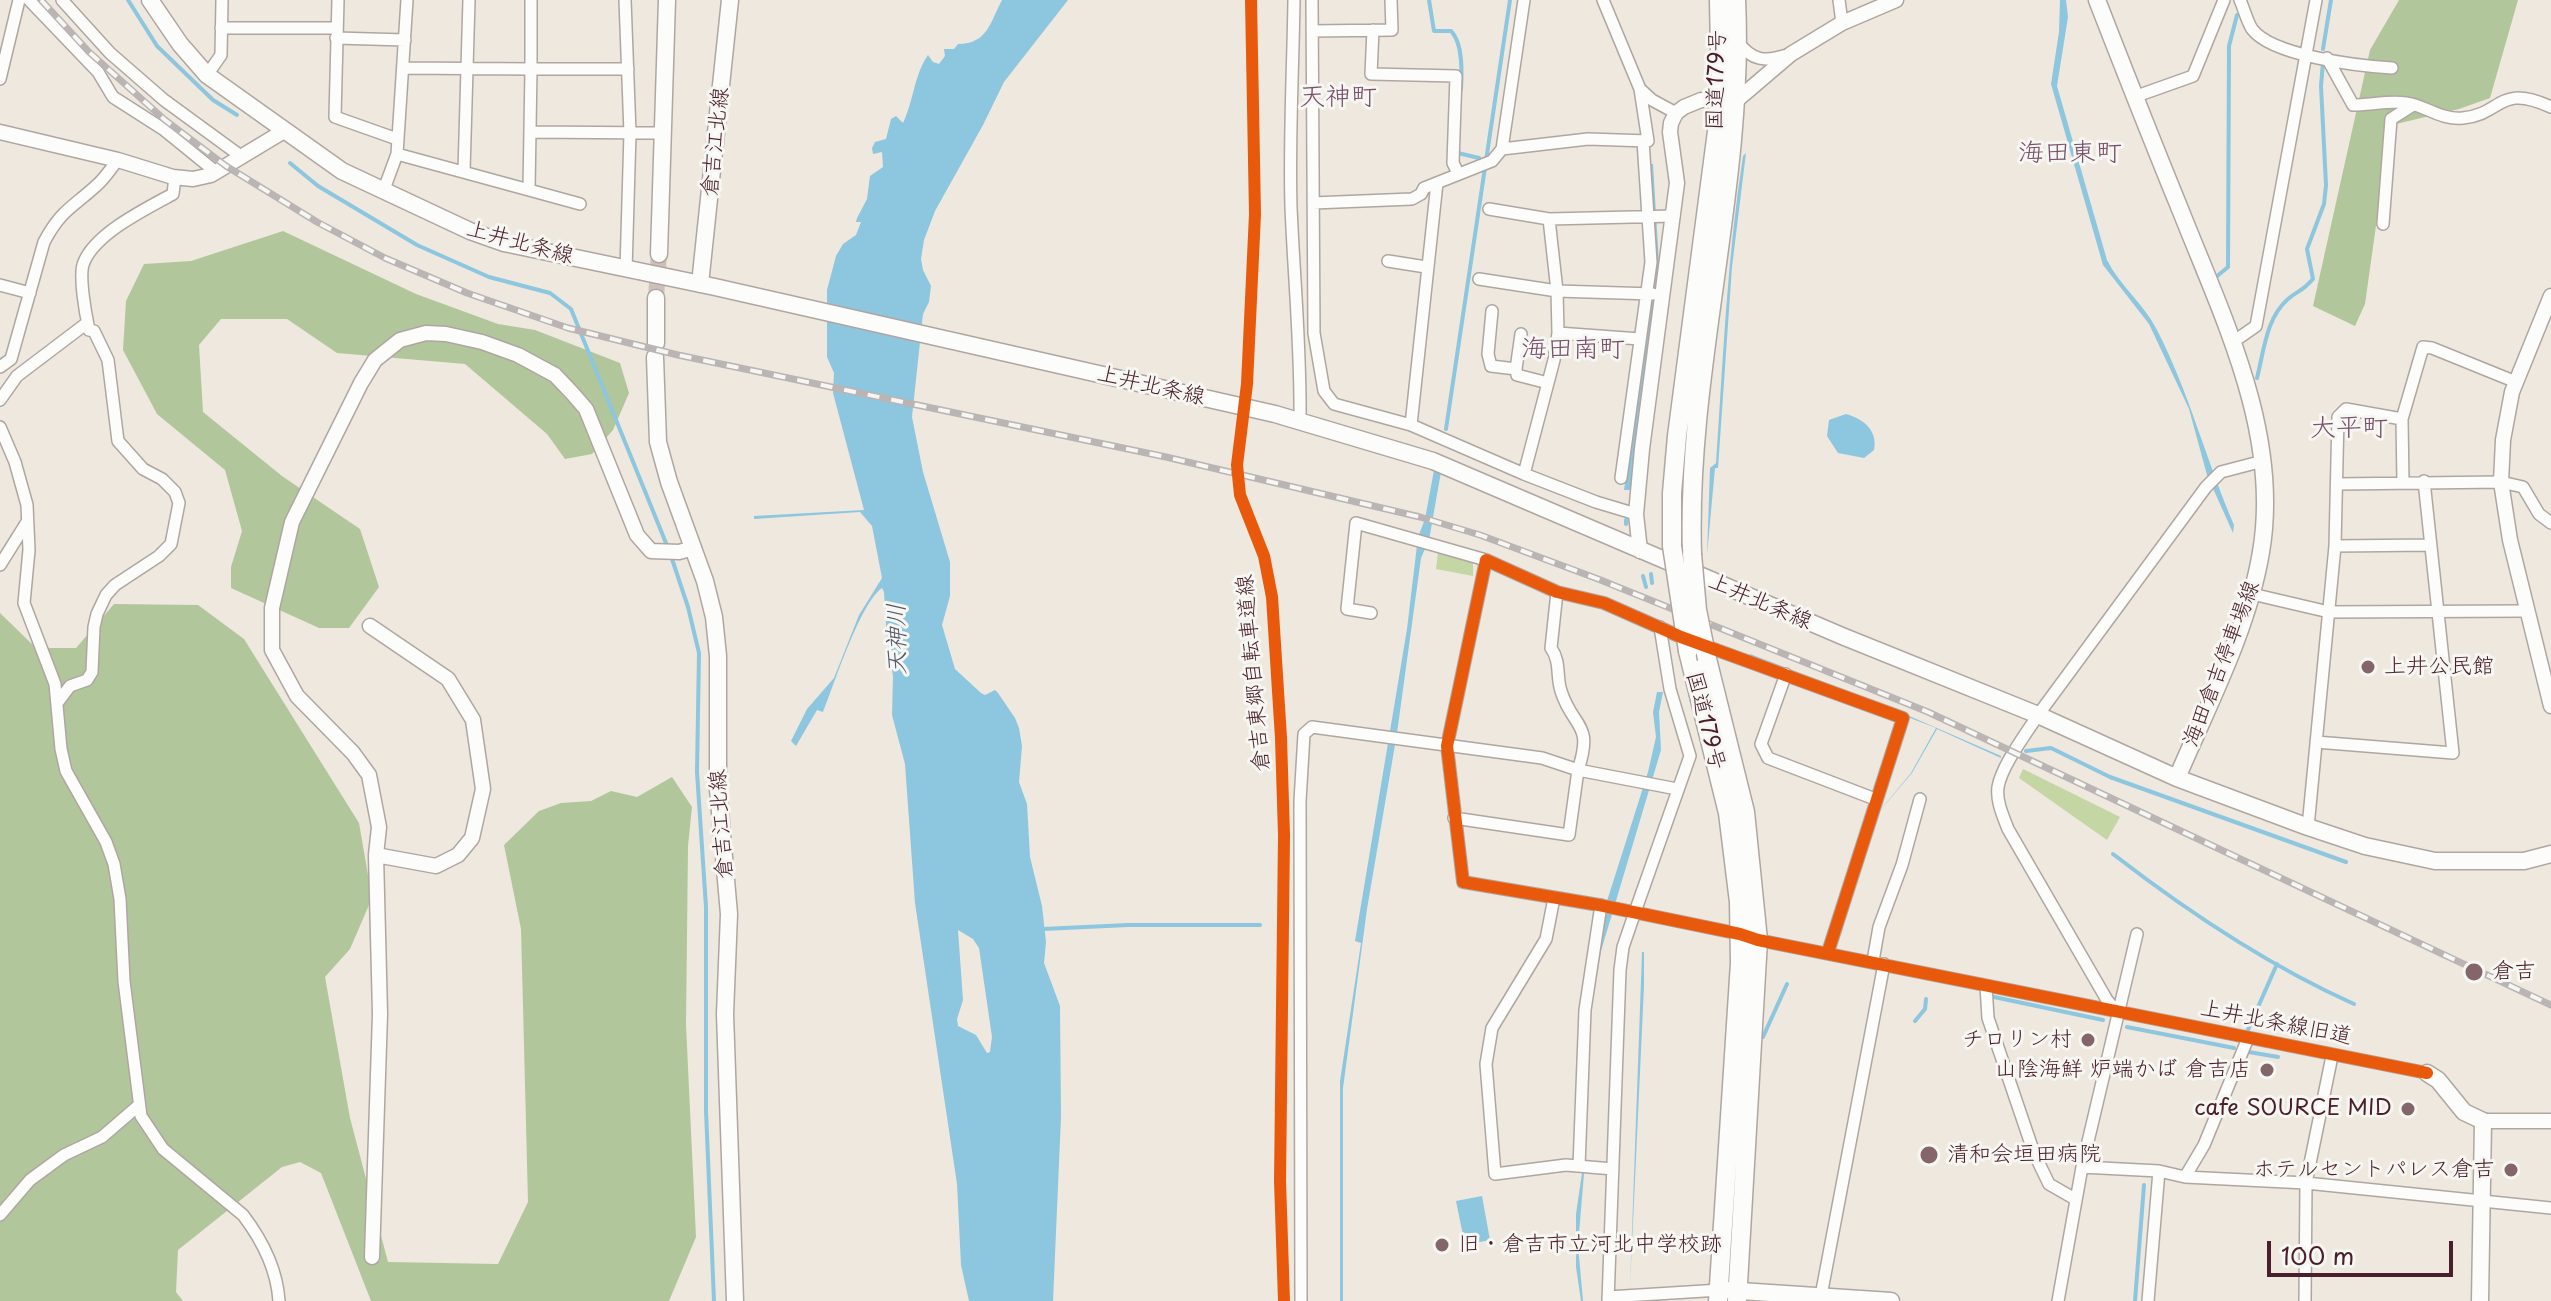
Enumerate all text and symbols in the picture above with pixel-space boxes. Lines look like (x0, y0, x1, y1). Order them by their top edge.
street label: 国道179号 (1702, 29, 1732, 131)
district label: 天神町 (1299, 82, 1377, 114)
street label: 倉吉江北線 (697, 86, 735, 198)
district label: 海田東町 (2018, 138, 2122, 170)
street label: 上井北条線 (463, 216, 577, 270)
district label: 海田南町 (1521, 334, 1625, 366)
street label: 上井北条線 (1094, 361, 1208, 411)
district label: 大平町 (2310, 413, 2388, 445)
street label: 上井北条線 (1704, 568, 1816, 636)
street label: 倉吉東郷自転車道線 (1232, 573, 1276, 773)
street label: 海田倉吉停車場線 (2178, 577, 2266, 751)
water label: 天神川 (883, 603, 913, 675)
place label: 上井公民館 (2384, 654, 2494, 680)
marker: 上井公民館 (2359, 658, 2377, 676)
street label: 国道179号 (1680, 669, 1730, 773)
street label: 倉吉江北線 (705, 768, 739, 880)
place label: 倉吉 (2492, 959, 2536, 985)
marker: 倉吉 (2463, 961, 2485, 983)
street label: 上井北条線旧道 (2198, 995, 2354, 1051)
place label: チロリン村 (1962, 1027, 2072, 1053)
marker: チロリン村 (2079, 1031, 2097, 1049)
place label: 山陰海鮮 炉端かば 倉吉店 (1995, 1057, 2251, 1083)
marker: 山陰海鮮 炉端かば 倉吉店 (2258, 1061, 2276, 1079)
place label: cafe SOURCE MID (2194, 1096, 2392, 1122)
marker: cafe SOURCE MID (2399, 1100, 2417, 1118)
place label: 清和会垣田病院 (1947, 1142, 2101, 1168)
marker: 清和会垣田病院 (1918, 1144, 1940, 1166)
place label: ホテルセントパレス倉吉 (2253, 1157, 2495, 1183)
marker: ホテルセントパレス倉吉 (2502, 1161, 2520, 1179)
scale bar (2271, 1225, 2457, 1275)
place label: 旧・倉吉市立河北中学校跡 (1458, 1232, 1722, 1258)
marker: 旧・倉吉市立河北中学校跡 (1433, 1236, 1451, 1254)
text: 100 m (2281, 1237, 2354, 1273)

